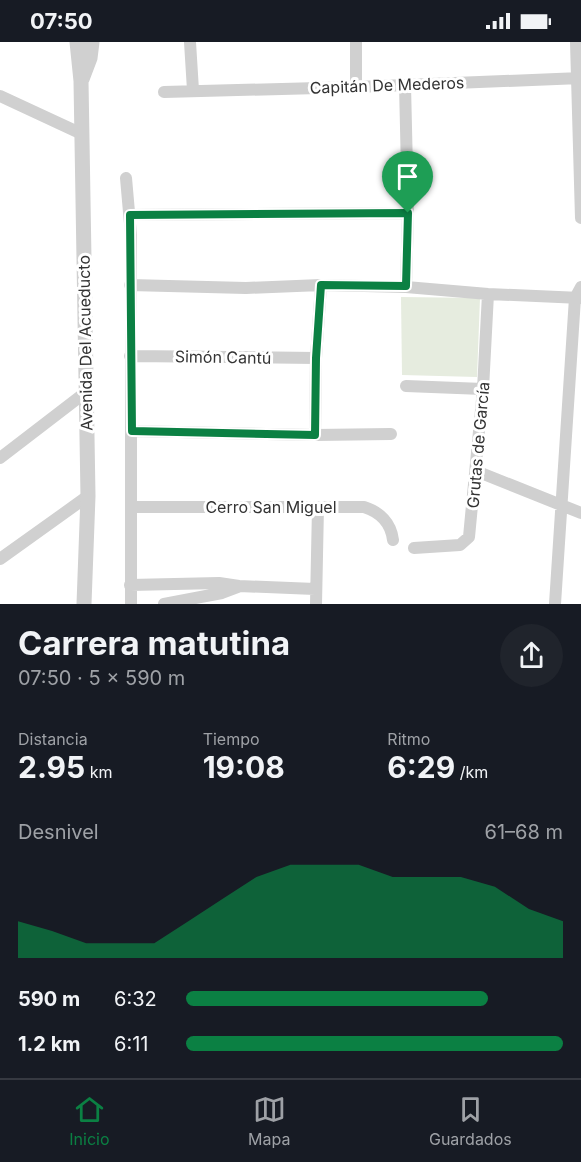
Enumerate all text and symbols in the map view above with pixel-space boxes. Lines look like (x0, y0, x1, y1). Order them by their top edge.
text: 07:50 (30, 8, 93, 34)
street label: Capitán De Mederos (309, 72, 465, 98)
pin (382, 151, 433, 213)
icon: arrive (391, 160, 424, 193)
street label: Avenida Del Acueducto (73, 255, 97, 431)
street label: Simón Cantú (175, 346, 271, 368)
street label: Grutas de García (463, 381, 493, 509)
street label: Cerro San Miguel (205, 497, 337, 517)
text: Carrera matutina (18, 623, 290, 663)
button: share (500, 624, 563, 687)
text: 07:50 · 5 × 590 m (18, 666, 185, 690)
text: Distancia (18, 729, 88, 749)
text: Tiempo (203, 729, 260, 749)
text: Ritmo (387, 729, 430, 749)
text: 2.95 (18, 749, 85, 785)
text: 19:08 (203, 749, 285, 785)
text: 6:29 (387, 749, 455, 785)
text: km (85, 762, 113, 782)
text: /km (455, 762, 488, 782)
text: Desnivel (18, 820, 99, 844)
text: 61–68 m (485, 820, 563, 844)
text: 590 m (18, 987, 80, 1011)
text: 6:32 (114, 987, 157, 1011)
text: 1.2 km (18, 1032, 81, 1056)
text: 6:11 (114, 1032, 148, 1056)
tab: Inicio (69, 1093, 110, 1149)
tab: Mapa (248, 1093, 290, 1149)
tab: Guardados (429, 1093, 512, 1149)

